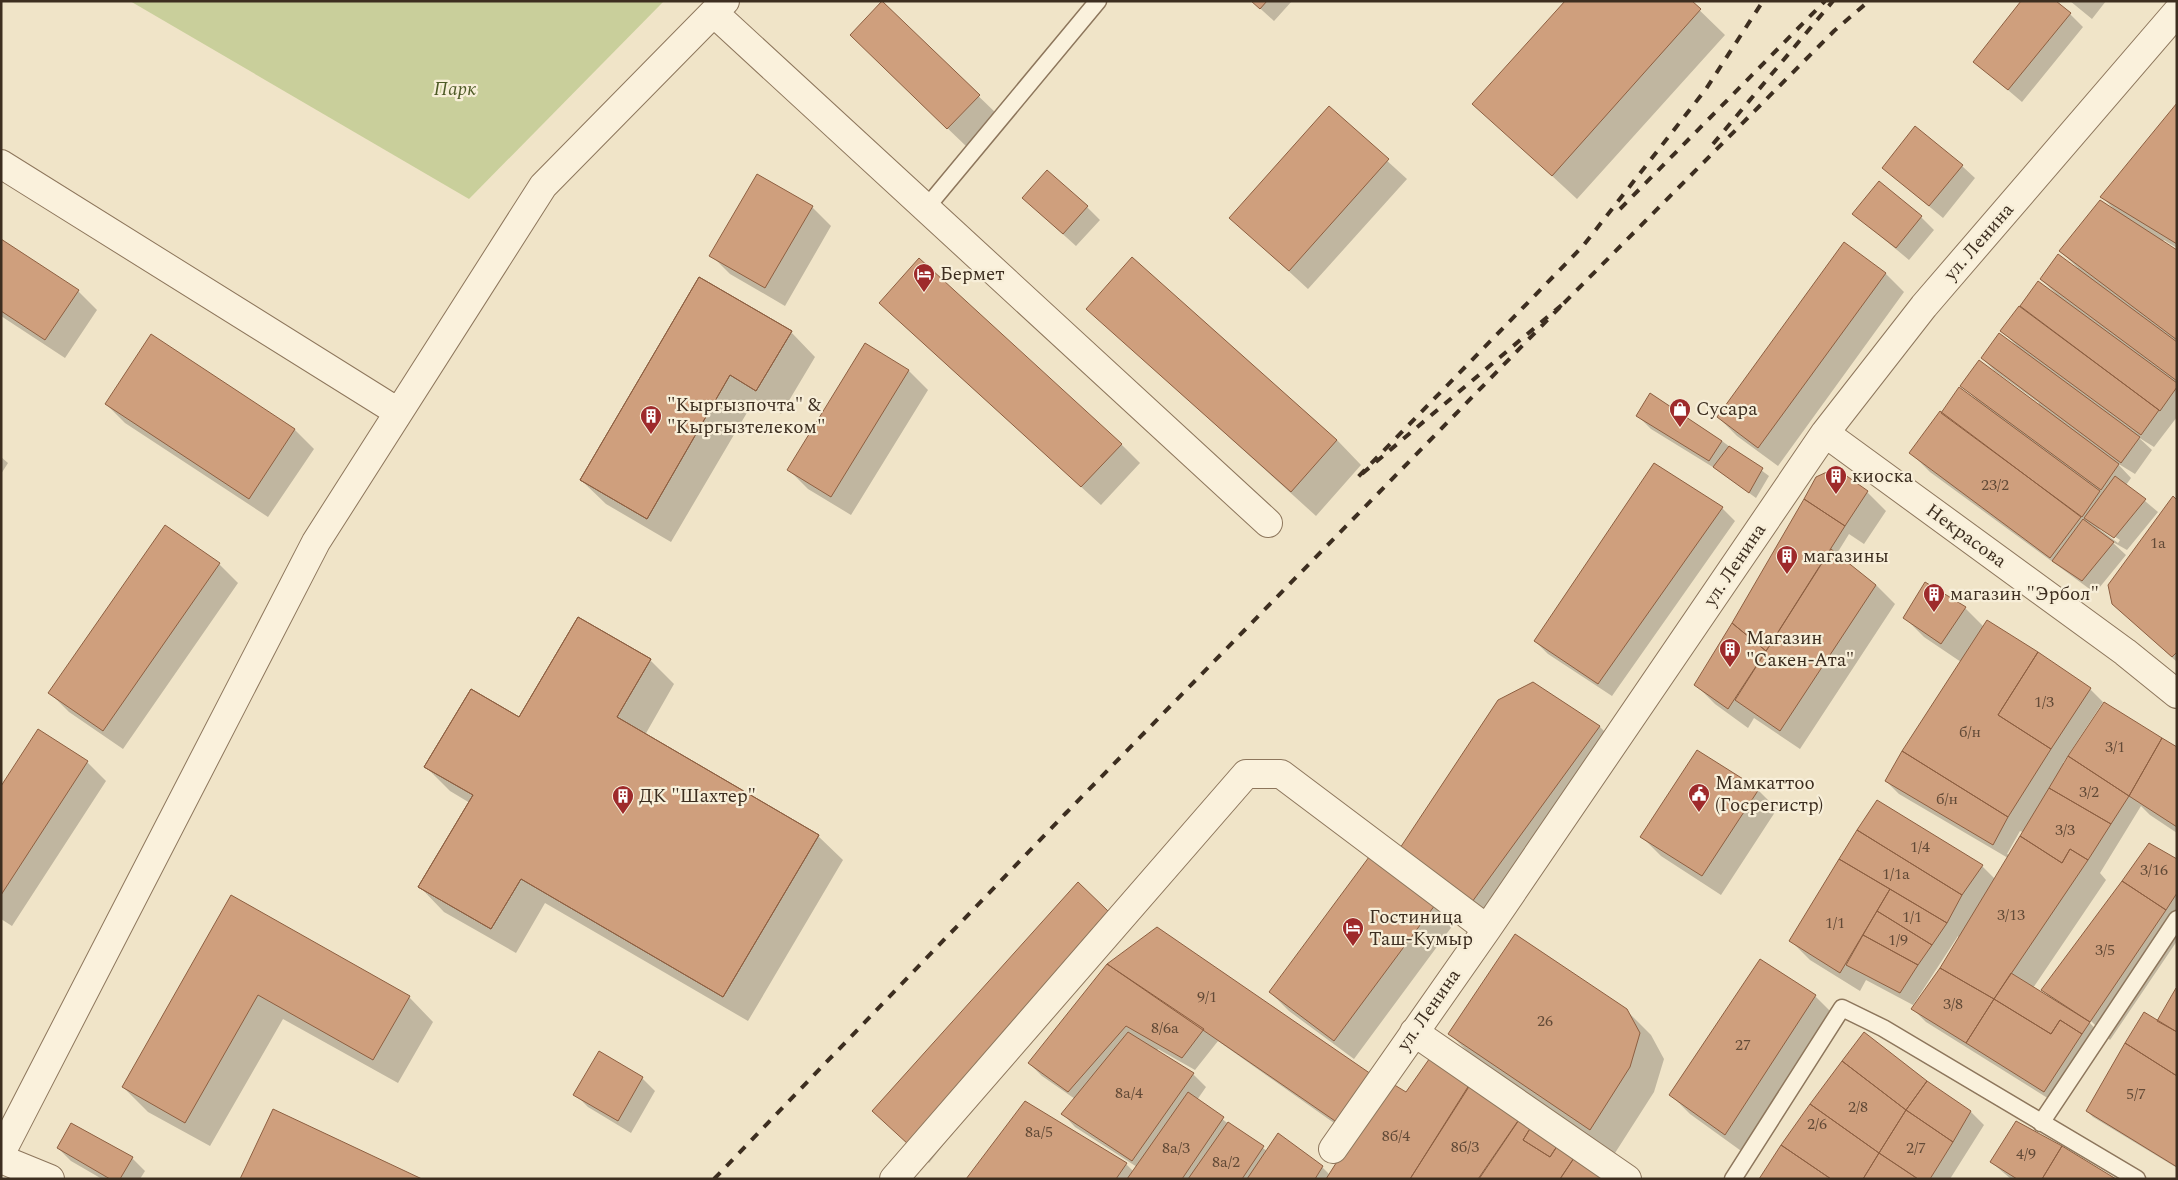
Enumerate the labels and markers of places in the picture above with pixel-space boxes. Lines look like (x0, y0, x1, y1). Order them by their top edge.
place label: Бермет (940, 260, 1005, 289)
hotel icon: Бермет (912, 262, 936, 293)
place label: "Кыргызпочта" & "Кыргызтелеком" (667, 391, 825, 442)
place label: Сусара (1696, 395, 1758, 424)
shop icon: Сусара (1668, 397, 1692, 428)
building icon: "Кыргызпочта" & "Кыргызтелеком" (639, 404, 663, 435)
place label: киоска (1852, 462, 1914, 491)
building icon: киоска (1824, 464, 1848, 495)
place label: магазины (1803, 542, 1889, 571)
building icon: магазины (1775, 544, 1799, 575)
place label: магазин "Эрбол" (1950, 580, 2099, 609)
building icon: магазин "Эрбол" (1922, 582, 1946, 613)
place label: Магазин "Сакен-Ата" (1746, 624, 1854, 675)
building icon: Магазин "Сакен-Ата" (1718, 637, 1742, 668)
place label: Мамкаттоо (Госрегистр) (1715, 769, 1823, 820)
place label: ДК "Шахтер" (639, 782, 756, 811)
public building icon: Мамкаттоо (Госрегистр) (1687, 782, 1711, 813)
building icon: ДК "Шахтер" (611, 784, 635, 815)
place label: Гостиница Таш-Кумыр (1369, 903, 1473, 954)
hotel icon: Гостиница Таш-Кумыр (1341, 916, 1365, 947)

